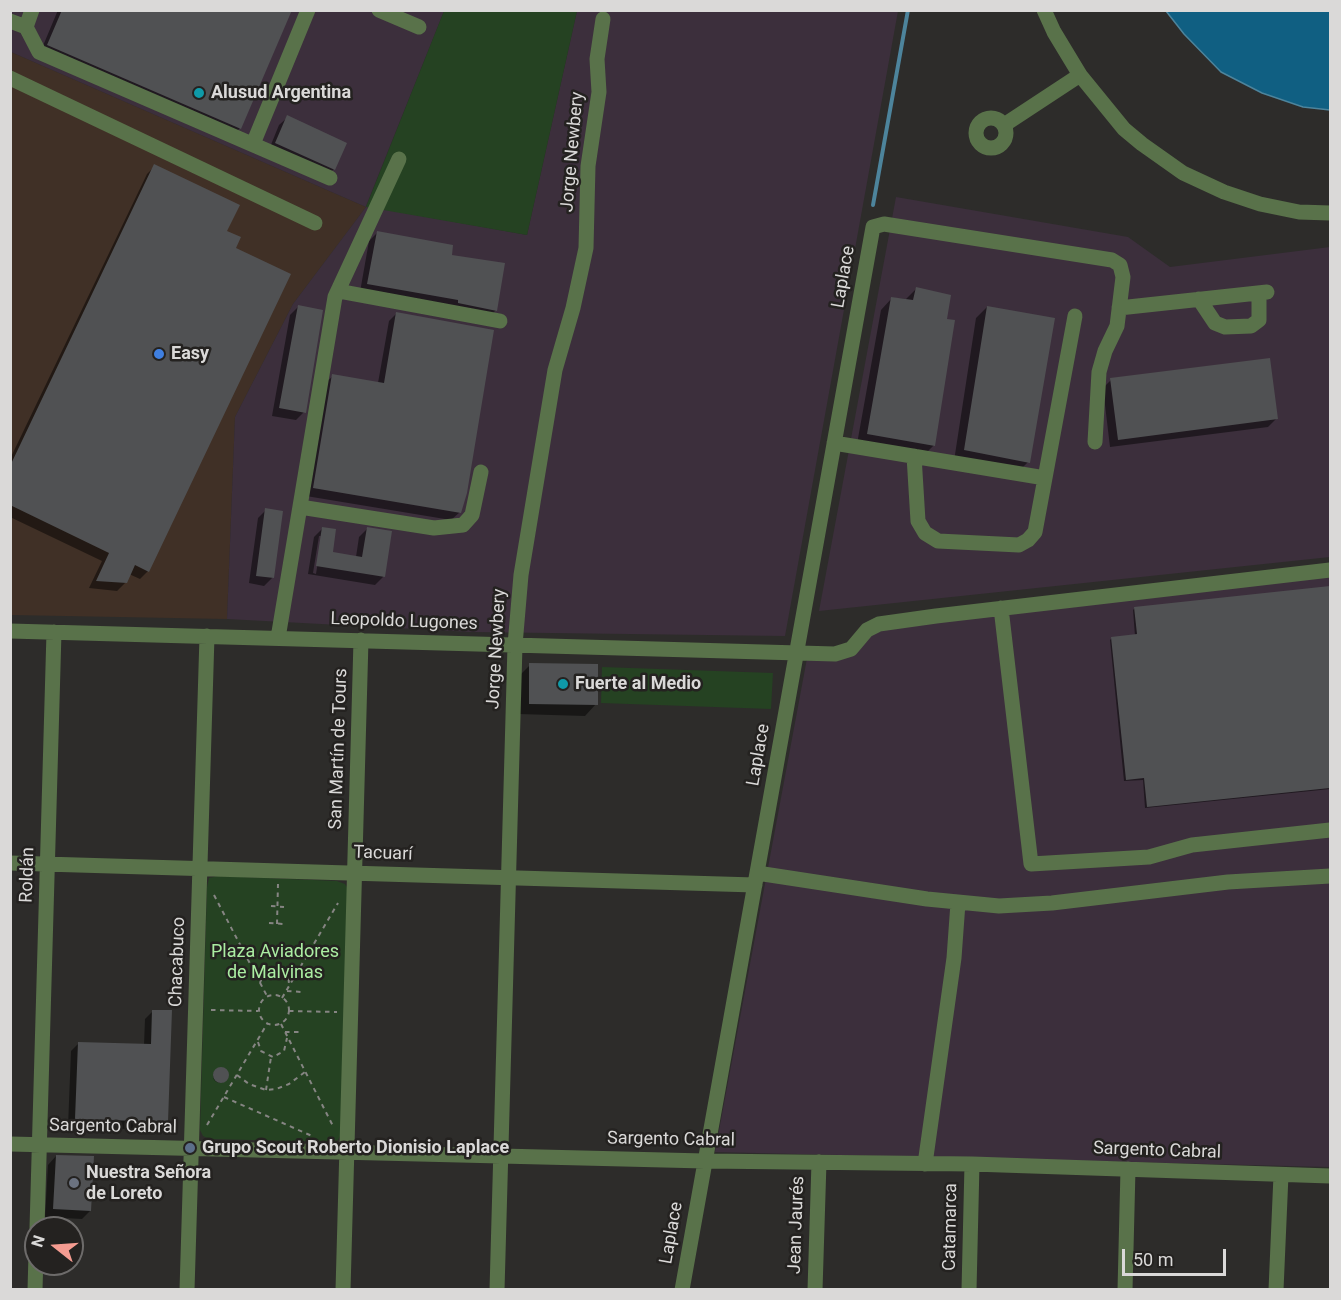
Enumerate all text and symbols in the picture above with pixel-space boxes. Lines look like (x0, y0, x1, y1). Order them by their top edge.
place label: Alusud Argentina (211, 82, 351, 104)
marker: Alusud Argentina (192, 86, 206, 100)
street label: Jorge Newbery (557, 91, 589, 213)
street label: Laplace (828, 244, 860, 310)
place label: Easy (171, 343, 209, 365)
marker: Easy (152, 347, 166, 361)
street label: Jorge Newbery (483, 588, 511, 710)
street label: Leopoldo Lugones (330, 609, 478, 635)
street label: San Martín de Tours (325, 668, 353, 830)
place label: Fuerte al Medio (575, 673, 701, 695)
marker: Fuerte al Medio (556, 677, 570, 691)
street label: Laplace (743, 722, 775, 788)
street label: Tacuarí (353, 842, 413, 866)
street label: Roldán (16, 847, 40, 903)
street label: Chacabuco (166, 916, 190, 1008)
park label: Plaza Aviadores de Malvinas (211, 941, 339, 984)
street label: Sargento Cabral (49, 1115, 177, 1139)
street label: Sargento Cabral (607, 1128, 735, 1152)
place label: Grupo Scout Roberto Dionisio Laplace (202, 1137, 509, 1159)
street label: Sargento Cabral (1093, 1138, 1221, 1164)
marker: Grupo Scout Roberto Dionisio Laplace (183, 1141, 197, 1155)
place label: Nuestra Señora de Loreto (86, 1162, 211, 1204)
marker: Nuestra Señora de Loreto (67, 1176, 81, 1190)
street label: Jean Jaurés (784, 1176, 810, 1274)
street label: Catamarca (939, 1183, 963, 1271)
street label: Laplace (656, 1200, 688, 1266)
north arrow (24, 1216, 84, 1276)
text: N (27, 1233, 49, 1249)
scale bar (1125, 1237, 1228, 1275)
text: 50 m (1133, 1249, 1173, 1270)

